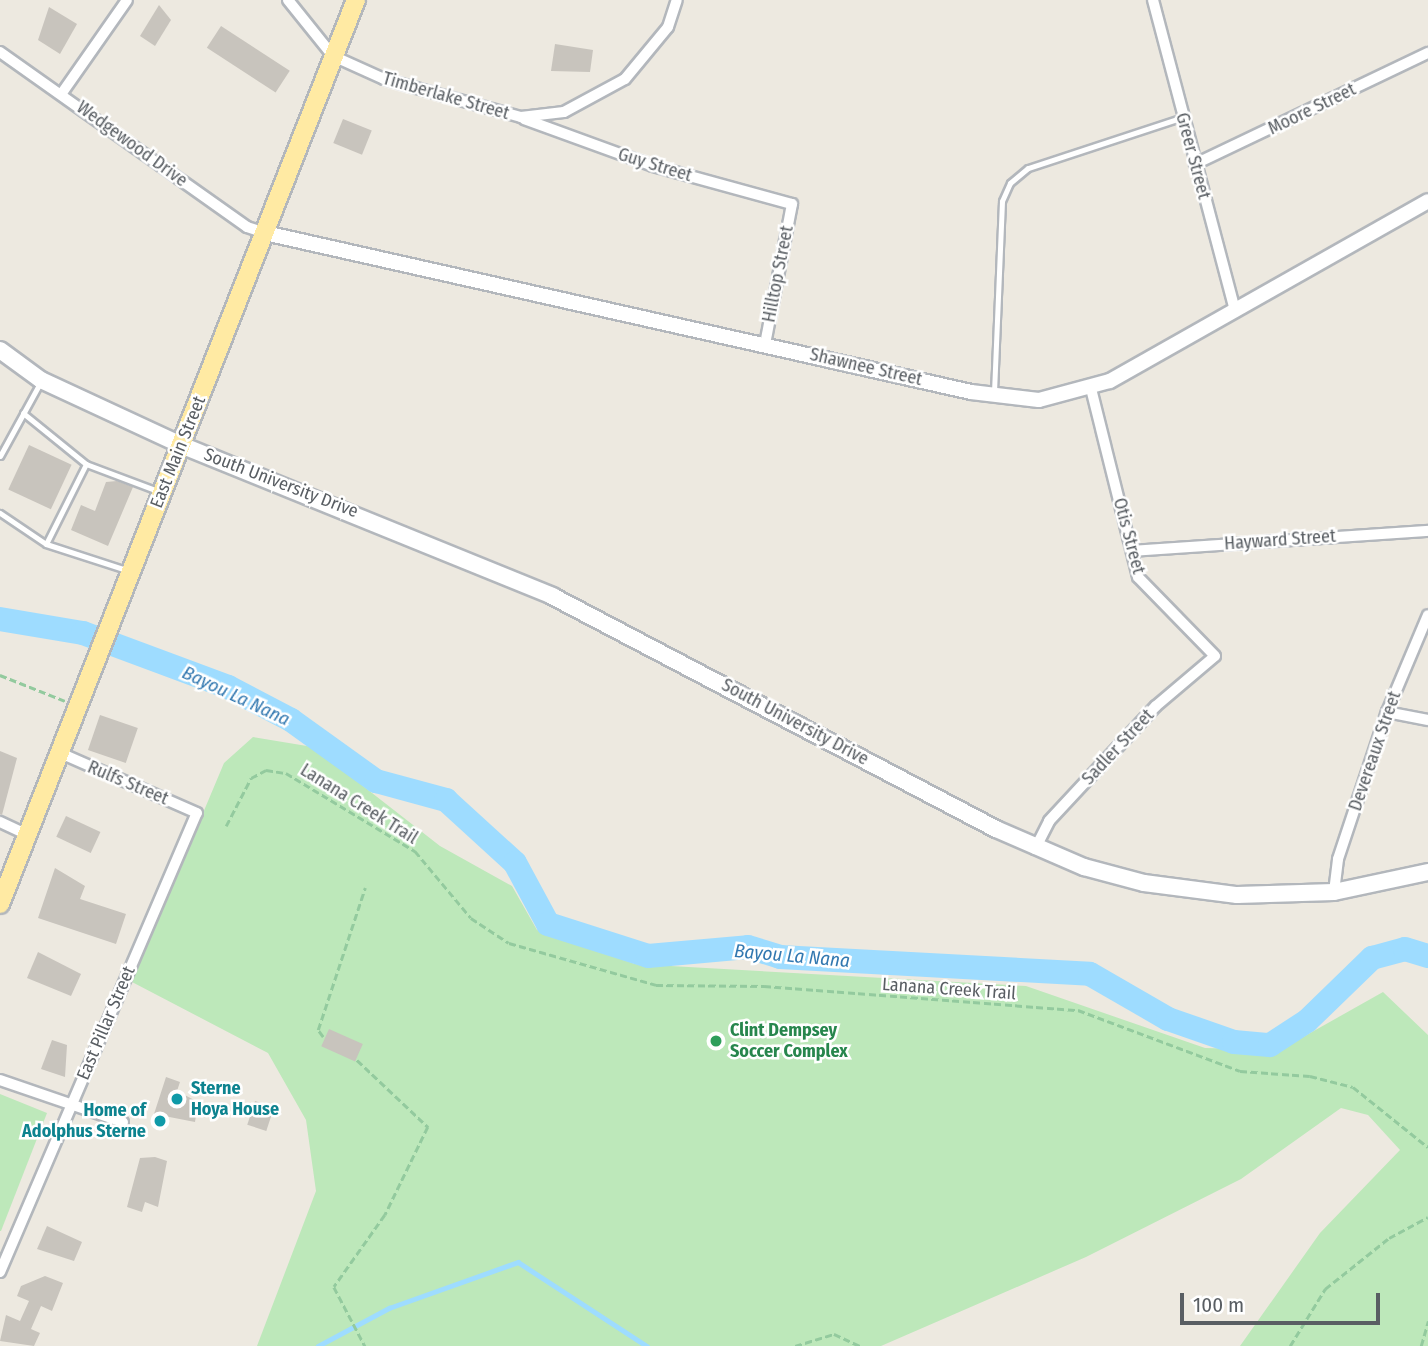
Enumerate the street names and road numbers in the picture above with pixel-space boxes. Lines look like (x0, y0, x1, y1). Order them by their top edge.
street label: Timberlake Street (380, 68, 512, 124)
street label: Moore Street (1265, 78, 1359, 140)
street label: Wedgewood Drive (72, 97, 192, 191)
street label: Greer Street (1171, 110, 1215, 202)
street label: Guy Street (615, 144, 695, 186)
street label: Hilltop Street (758, 224, 798, 324)
street label: Shawnee Street (808, 344, 924, 390)
street label: East Main Street (146, 393, 210, 511)
street label: South University Drive (201, 444, 361, 522)
street label: Otis Street (1108, 496, 1150, 576)
street label: Hayward Street (1223, 525, 1337, 555)
street label: South University Drive (718, 674, 872, 770)
street label: Devereaux Street (1344, 688, 1406, 814)
street label: Sadler Street (1077, 705, 1159, 789)
street label: Rulfs Street (84, 756, 172, 810)
street label: Lanana Creek Trail (296, 759, 422, 849)
street label: East Pillar Street (72, 963, 140, 1083)
street label: Lanana Creek Trail (881, 974, 1017, 1004)

